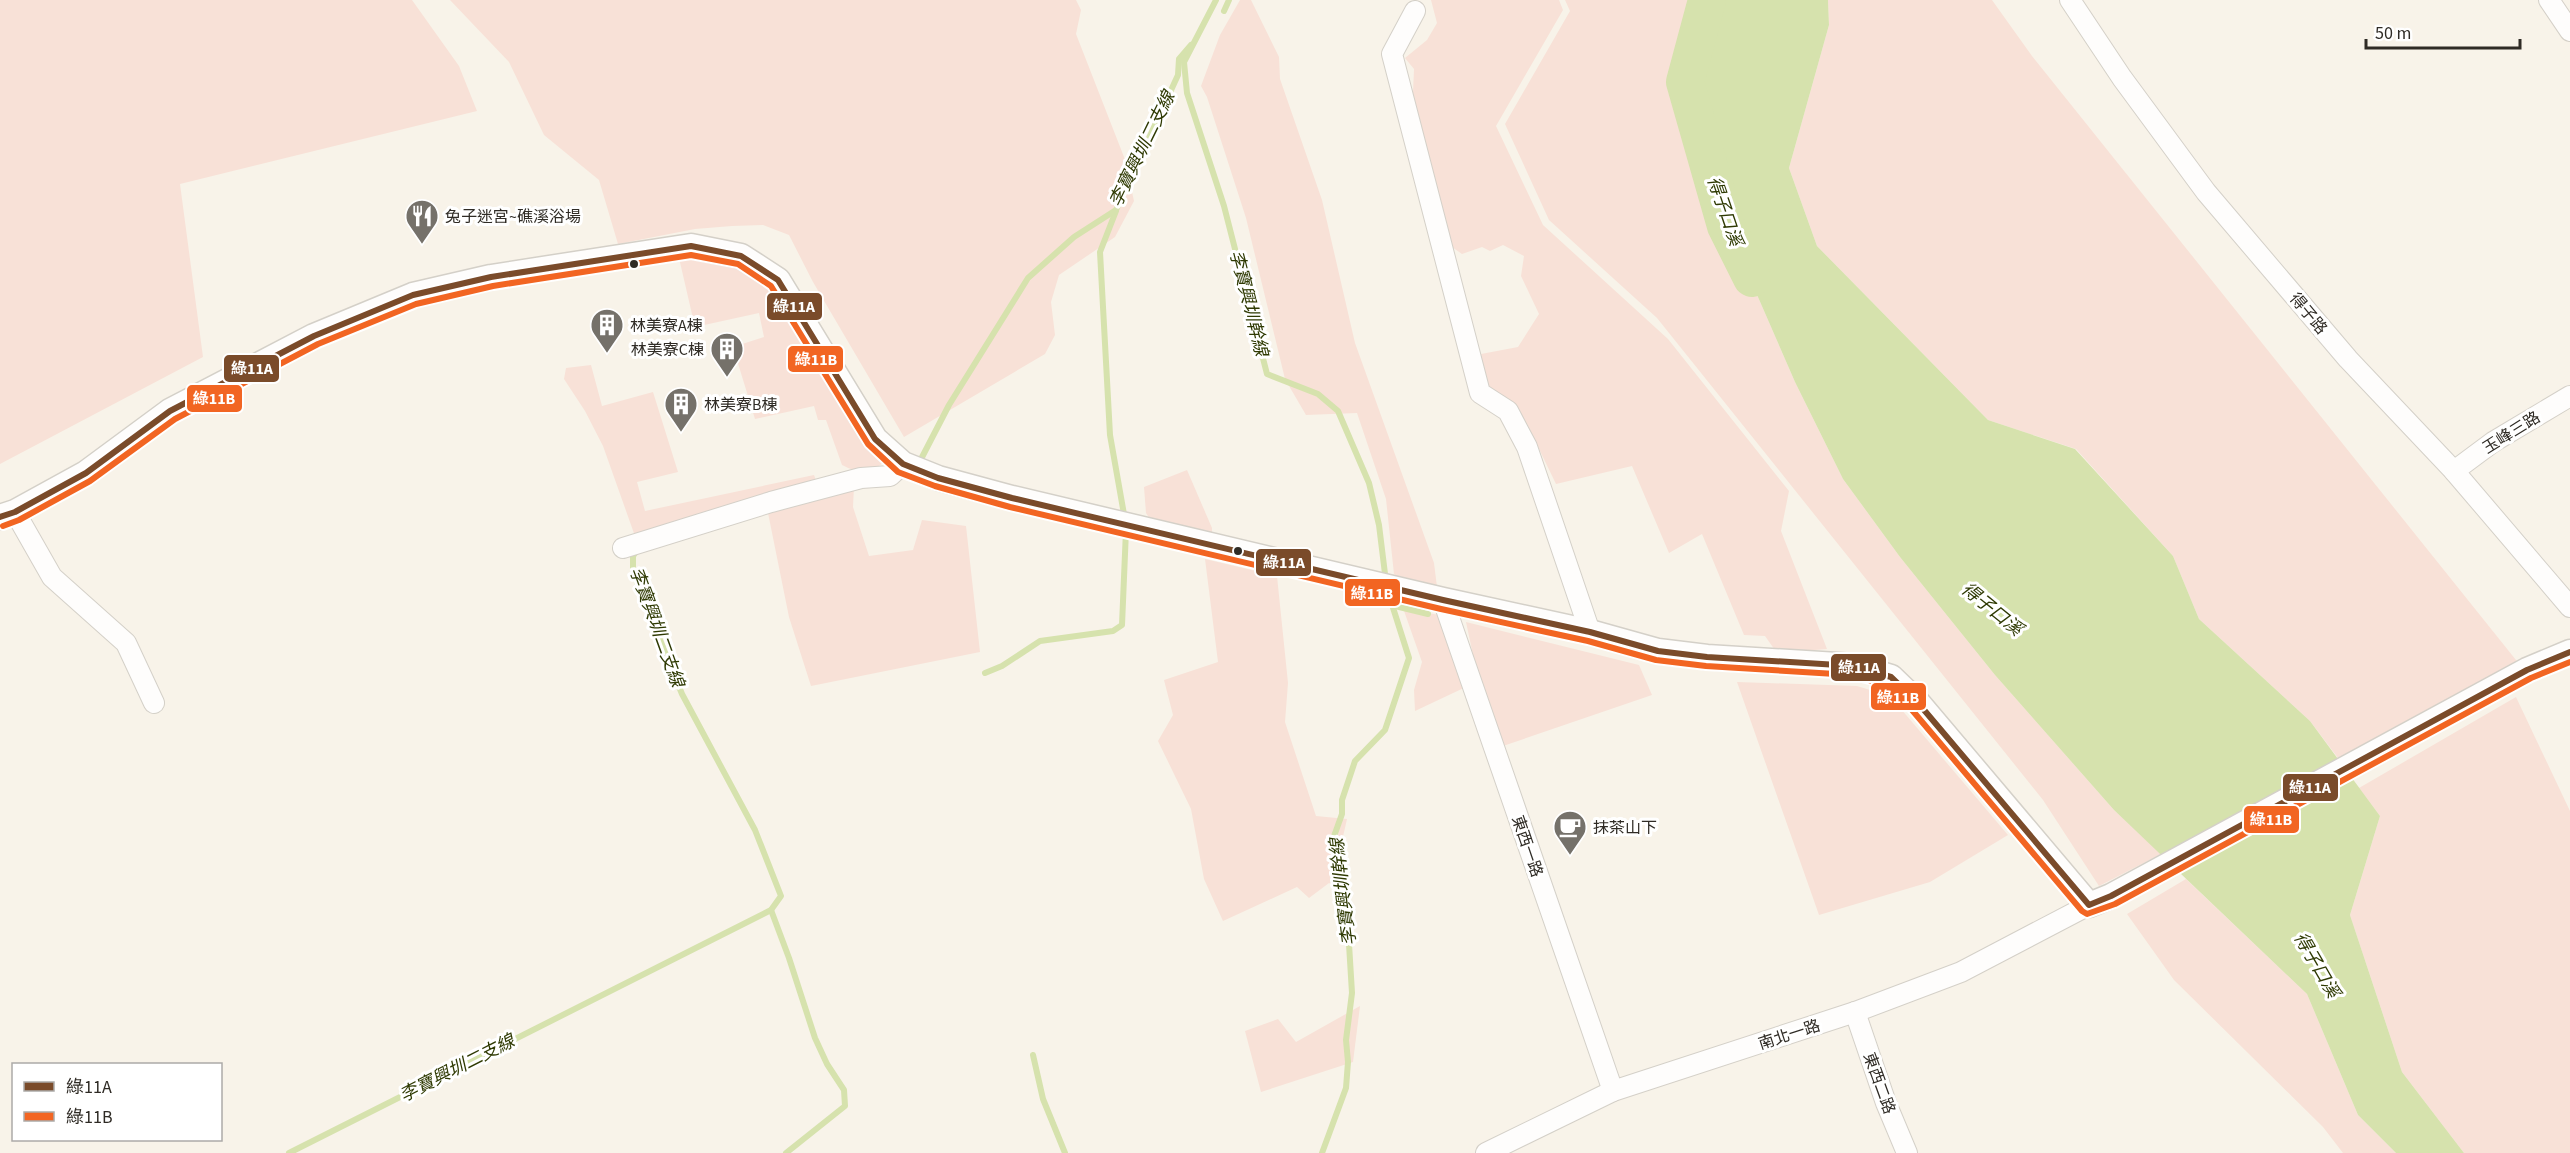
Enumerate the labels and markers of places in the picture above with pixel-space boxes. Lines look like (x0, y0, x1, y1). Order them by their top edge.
restaurant icon: 兔子迷宮~礁溪浴場 (404, 198, 440, 245)
place label: 兔子迷宮~礁溪浴場 (445, 206, 581, 228)
unlabelled marker (628, 258, 640, 270)
building icon: 林美寮A棟 (589, 307, 625, 354)
place label: 林美寮A棟 (630, 315, 703, 337)
building icon: 林美寮C棟 (709, 331, 745, 378)
place label: 林美寮C棟 (631, 339, 704, 361)
building icon: 林美寮B棟 (663, 386, 699, 433)
place label: 林美寮B棟 (704, 394, 777, 416)
unlabelled marker (1232, 545, 1244, 557)
cafe icon: 抹茶山下 (1552, 809, 1588, 856)
place label: 抹茶山下 (1593, 817, 1657, 839)

